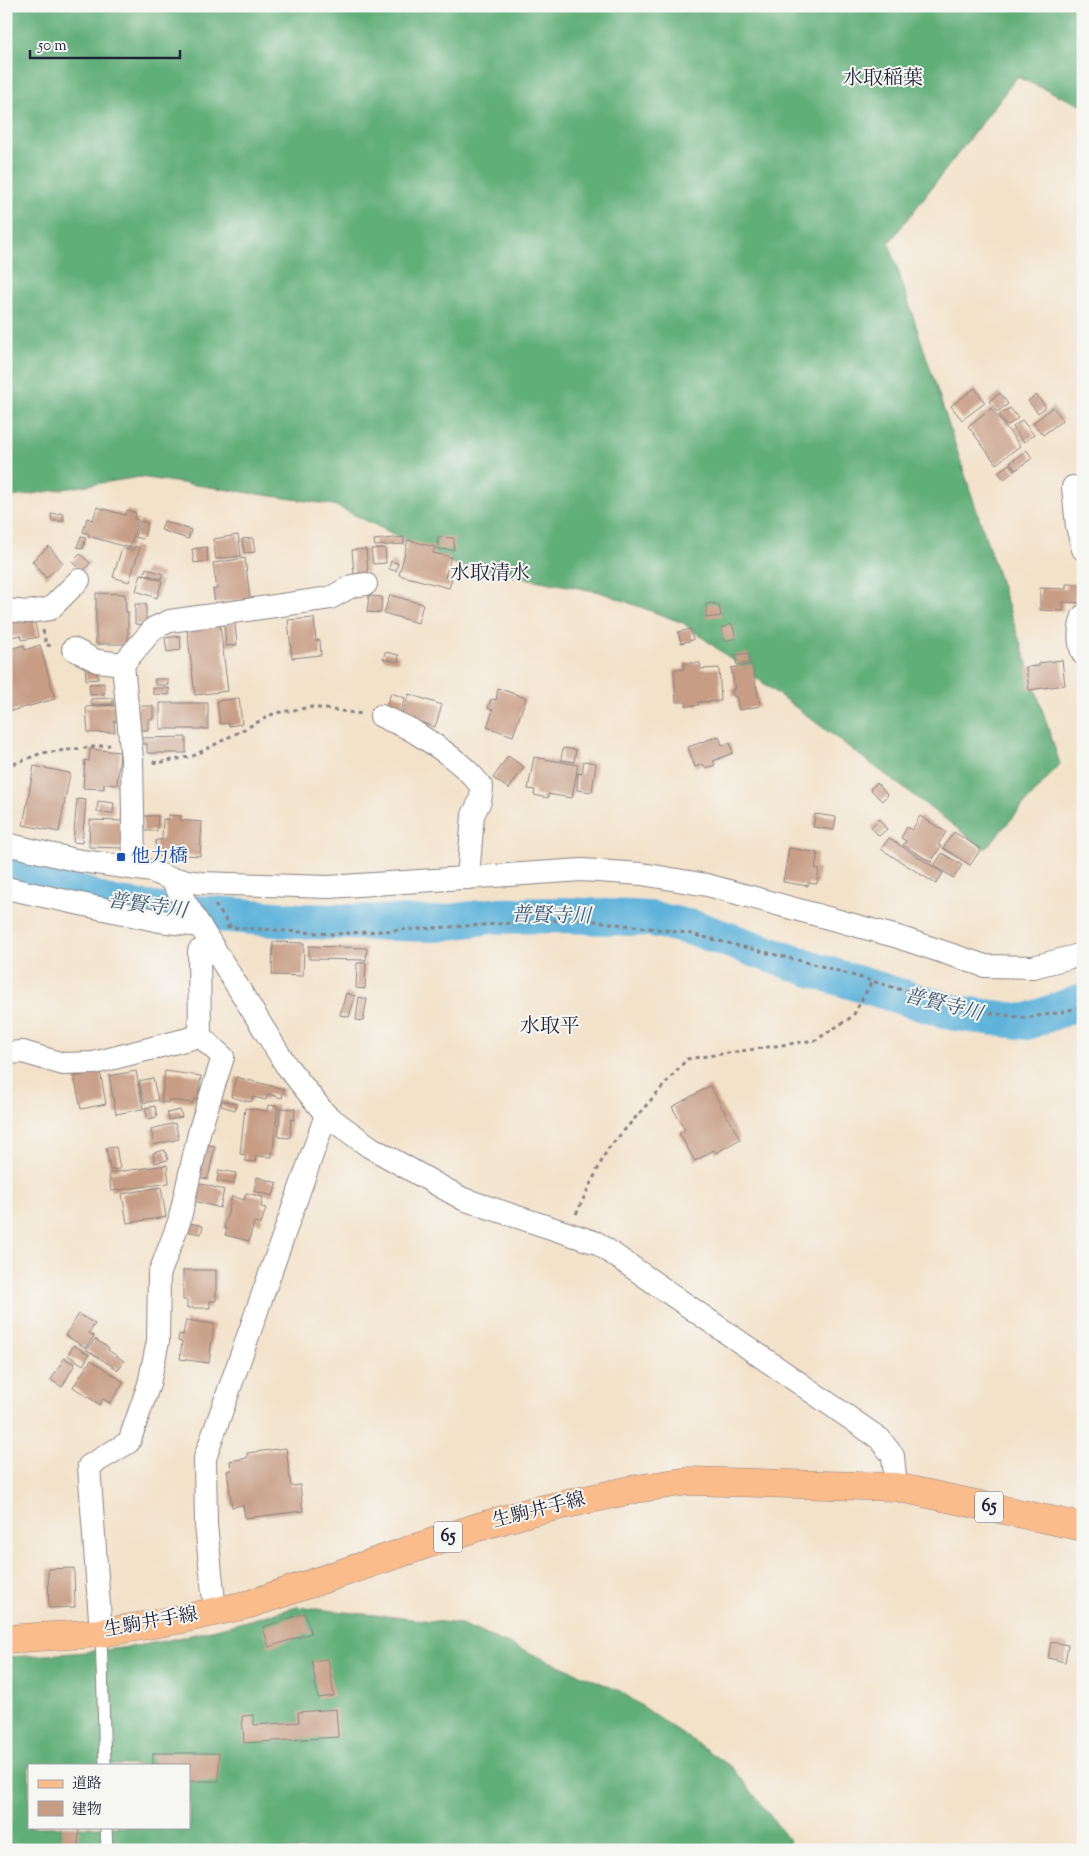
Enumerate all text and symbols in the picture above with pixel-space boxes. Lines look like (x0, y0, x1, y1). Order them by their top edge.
scale bar (30, 28, 180, 60)
text: 50 m (37, 36, 67, 57)
district label: 水取稲葉 (843, 65, 923, 94)
district label: 水取清水 (450, 560, 530, 589)
place label: 他力橋 (131, 844, 188, 871)
marker: 他力橋 (115, 851, 127, 863)
water label: 普賢寺川 (105, 887, 191, 927)
water label: 普賢寺川 (511, 902, 593, 932)
water label: 普賢寺川 (901, 982, 987, 1030)
district label: 水取平 (520, 1013, 580, 1042)
street label: 生駒井手線 (490, 1486, 588, 1536)
road number: 65 (975, 1491, 1003, 1522)
road number: 65 (434, 1521, 462, 1552)
street label: 生駒井手線 (102, 1601, 200, 1645)
legend (28, 1764, 190, 1828)
text: 道路 (72, 1774, 102, 1795)
text: 建物 (72, 1800, 102, 1821)

